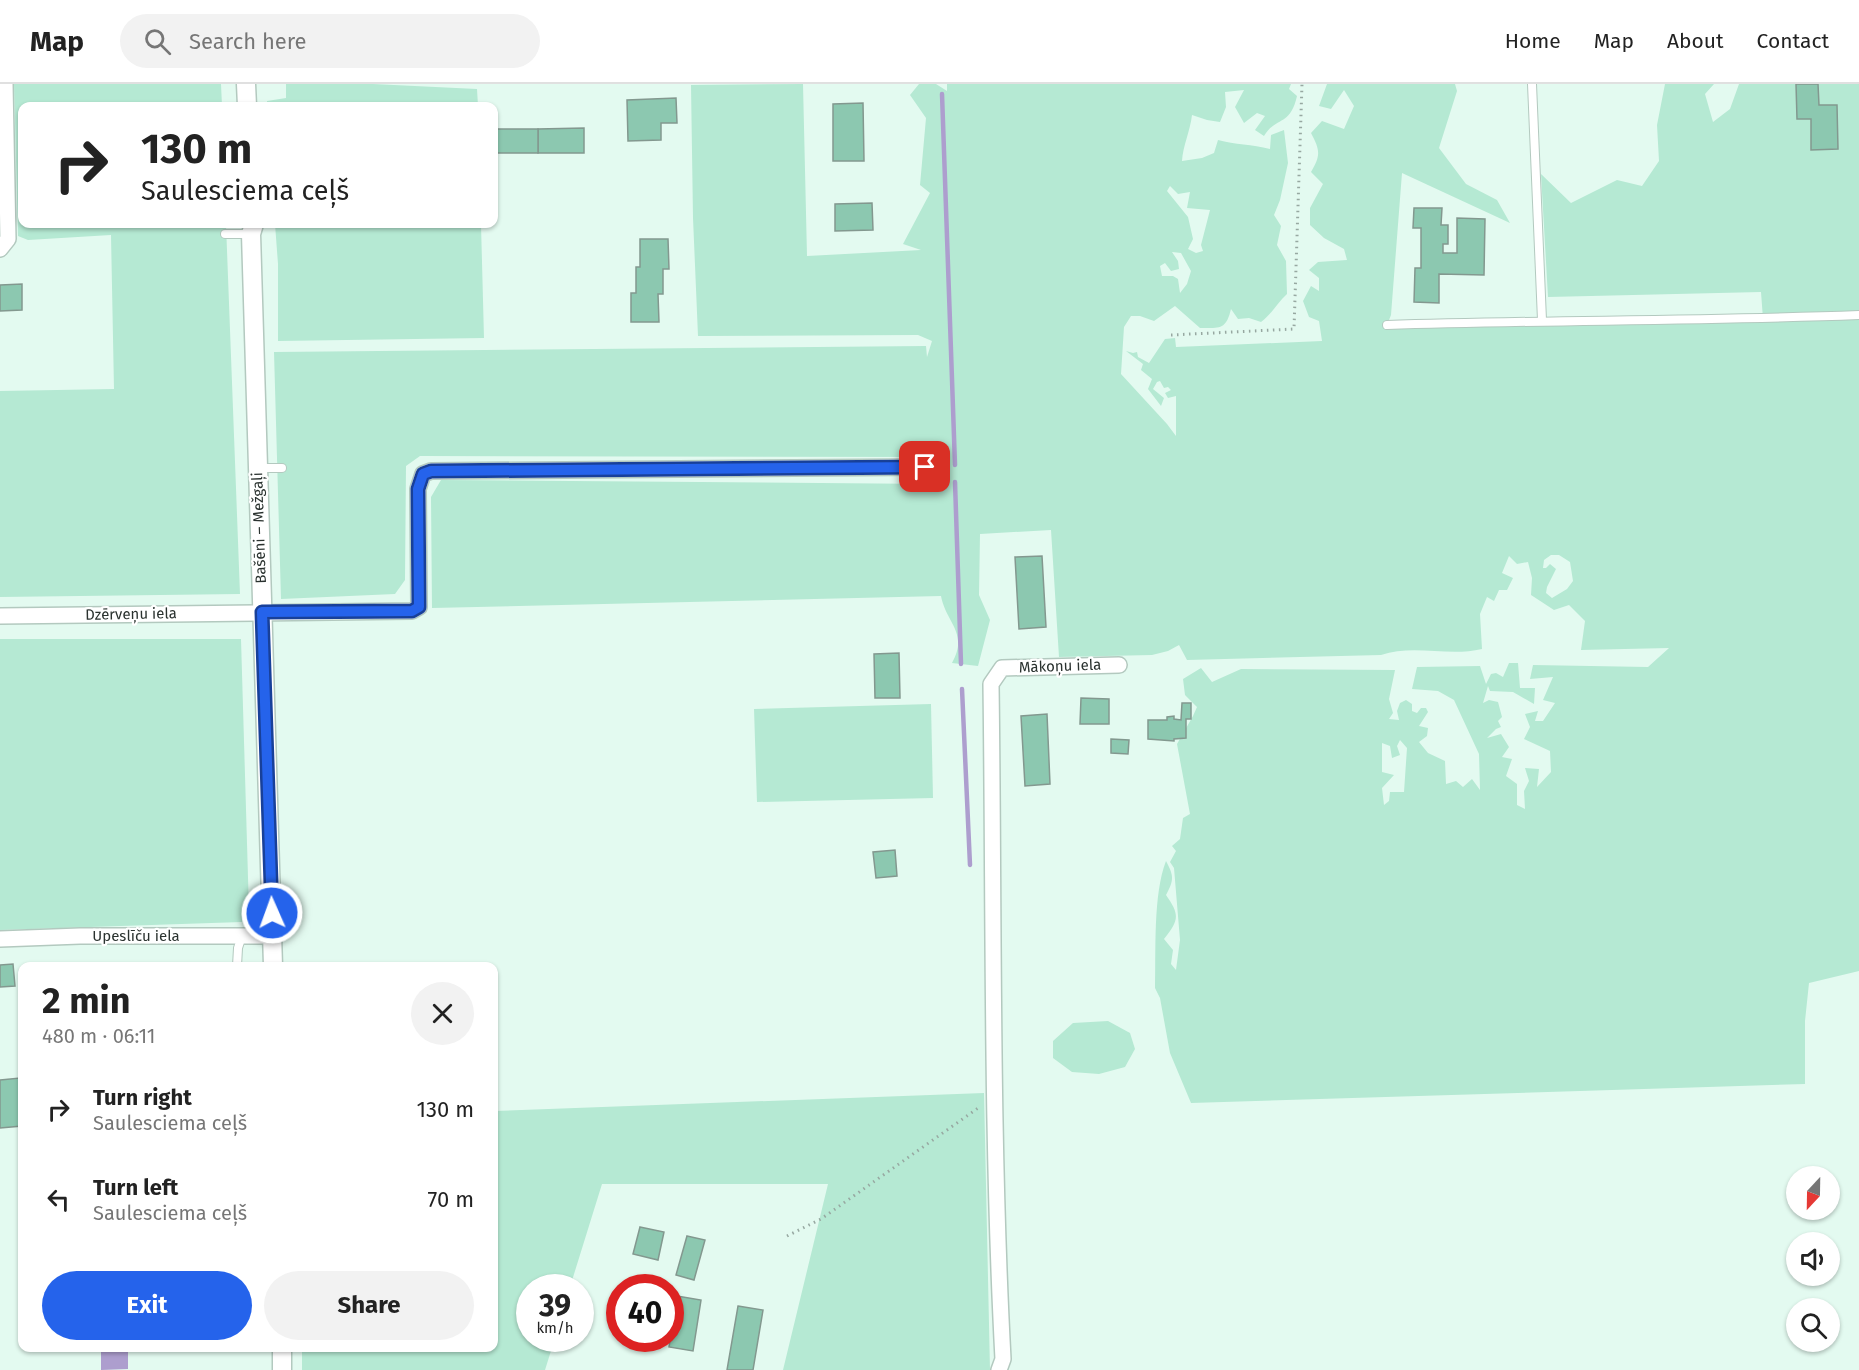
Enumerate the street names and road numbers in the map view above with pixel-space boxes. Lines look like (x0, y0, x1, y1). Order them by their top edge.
street label: Bašēni – Mežgaļi (248, 472, 271, 584)
street label: Dzērveņu iela (85, 604, 177, 625)
street label: Mākoņu iela (1018, 656, 1102, 677)
street label: Upeslīču iela (92, 927, 180, 945)

